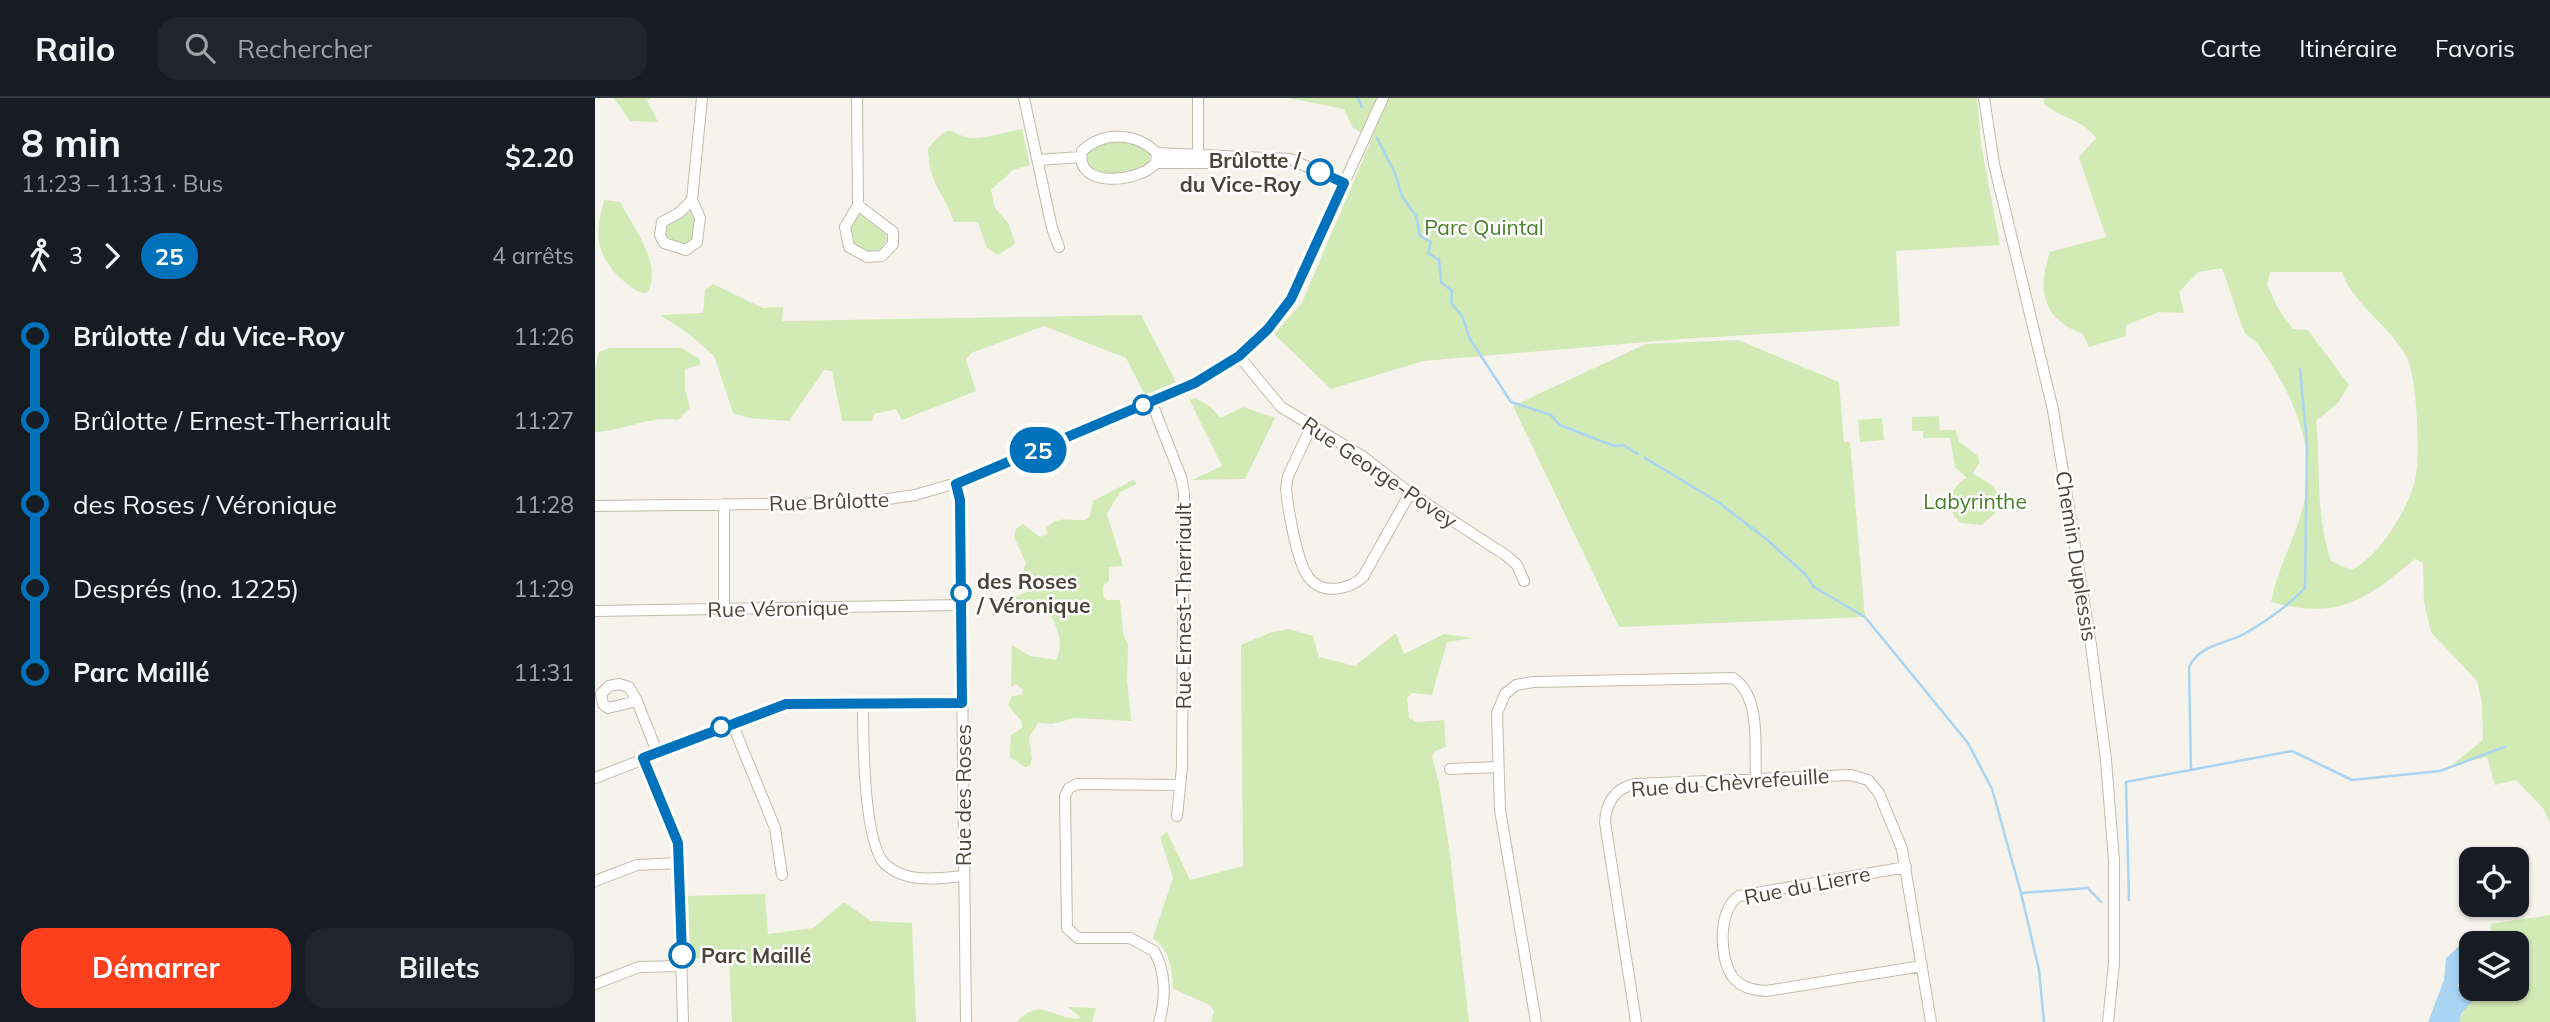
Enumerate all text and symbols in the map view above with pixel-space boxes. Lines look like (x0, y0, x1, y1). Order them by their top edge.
search box (157, 17, 647, 80)
text: Railo (35, 28, 115, 69)
icon: search (181, 29, 219, 67)
text: Rechercher (237, 32, 372, 65)
text: Carte (2200, 33, 2261, 63)
text: Itinéraire (2299, 33, 2397, 63)
text: Favoris (2435, 33, 2515, 63)
text: 8 min (21, 119, 121, 167)
text: $2.20 (505, 141, 574, 174)
place label: Brûlotte / du Vice-Roy (1180, 147, 1302, 197)
marker: Brûlotte / du Vice-Roy (1307, 159, 1333, 185)
text: 11:23 – 11:31 · Bus (21, 169, 223, 198)
park label: Parc Quintal (1424, 214, 1544, 240)
icon: walk (21, 237, 59, 275)
icon: forward (93, 237, 131, 275)
text: 3 (69, 241, 83, 270)
text: 25 (155, 241, 184, 271)
text: 4 arrêts (492, 241, 574, 270)
text: Brûlotte / du Vice-Roy (73, 320, 345, 353)
text: 11:26 (514, 322, 574, 351)
unlabelled marker (1133, 395, 1153, 415)
text: Brûlotte / Ernest-Therriault (73, 404, 391, 437)
text: 11:27 (514, 406, 574, 435)
street label: Rue George-Povey (1297, 410, 1463, 534)
line badge: 25 (1007, 427, 1069, 473)
text: 25 (1024, 435, 1052, 465)
street label: Chemin Duplessis (2051, 469, 2103, 643)
street label: Rue Brûlotte (768, 486, 890, 516)
text: des Roses / Véronique (73, 488, 337, 521)
park label: Labyrinthe (1923, 488, 2027, 514)
text: 11:28 (514, 490, 574, 519)
street label: Rue Ernest-Therriault (1170, 503, 1196, 709)
place label: des Roses / Véronique (976, 568, 1090, 618)
text: Després (no. 1225) (73, 572, 299, 605)
text: 11:29 (514, 574, 574, 603)
marker: des Roses / Véronique (951, 583, 971, 603)
street label: Rue Véronique (707, 594, 849, 622)
text: Parc Maillé (73, 656, 209, 689)
text: 11:31 (514, 658, 574, 687)
unlabelled marker (711, 717, 731, 737)
street label: Rue des Roses (950, 724, 976, 866)
street label: Rue du Chèvrefeuille (1630, 762, 1830, 802)
map controls (2459, 847, 2529, 1001)
button: locate (2459, 847, 2529, 917)
street label: Rue du Lierre (1742, 860, 1872, 910)
button: Démarrer (21, 928, 291, 1008)
button: Billets (305, 928, 574, 1008)
button: layers (2459, 931, 2529, 1001)
marker: Parc Maillé (669, 942, 695, 968)
place label: Parc Maillé (701, 942, 811, 968)

